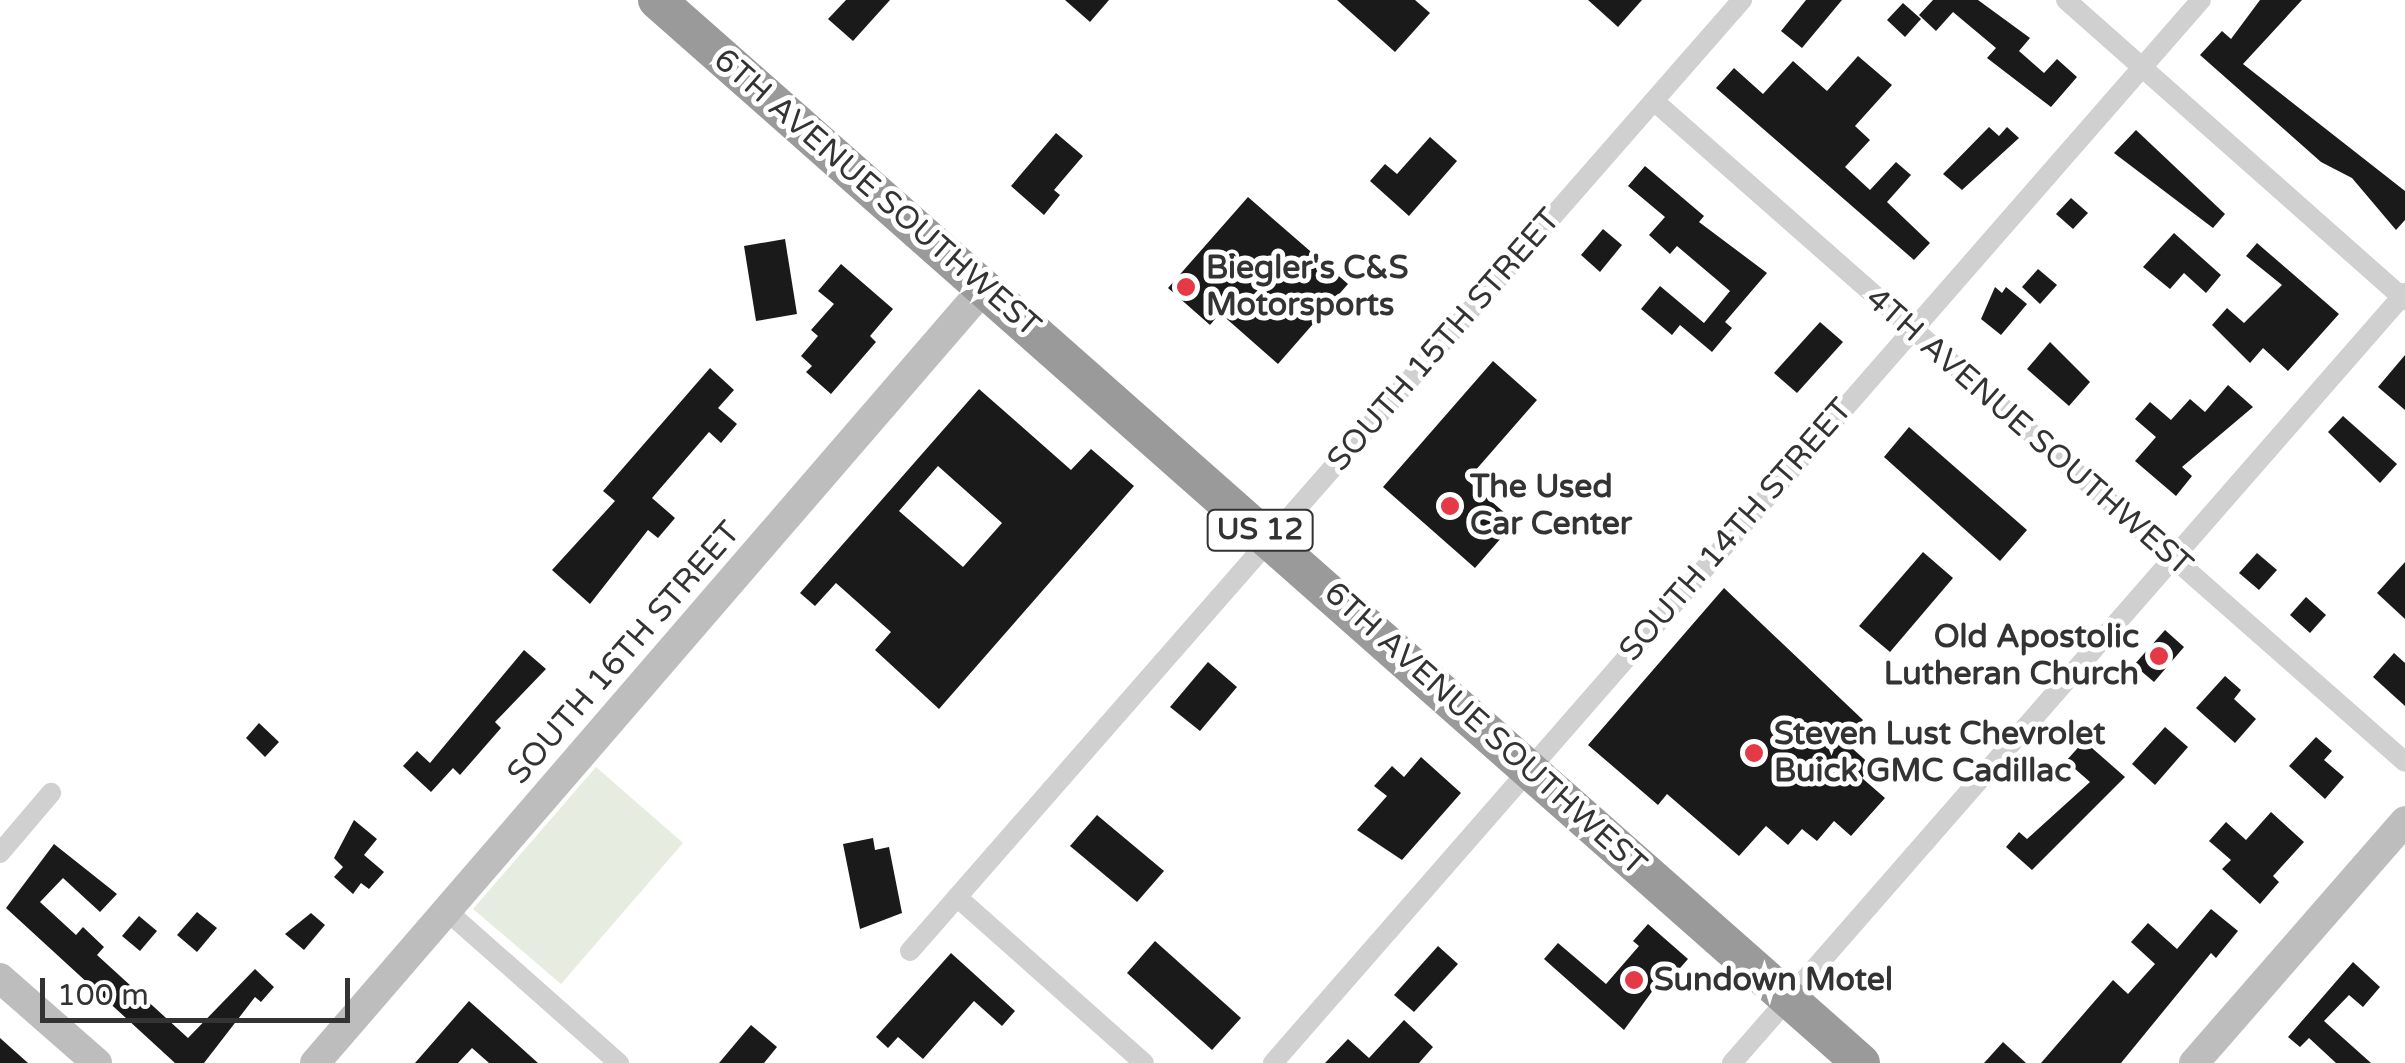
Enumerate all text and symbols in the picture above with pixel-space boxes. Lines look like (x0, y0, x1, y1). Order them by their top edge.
street label: 6TH AVENUE SOUTHWEST (706, 41, 1048, 345)
street label: SOUTH 15TH STREET (1320, 201, 1568, 479)
place label: Biegler's C&S Motorsports (1206, 250, 1408, 325)
marker: Biegler's C&S Motorsports (1175, 276, 1197, 298)
street label: 4TH AVENUE SOUTHWEST (1858, 280, 2200, 584)
street label: SOUTH 14TH STREET (1612, 391, 1860, 669)
place label: The Used Car Center (1470, 469, 1632, 544)
marker: The Used Car Center (1439, 495, 1461, 517)
road number: US 12 (1205, 505, 1315, 555)
street label: SOUTH 16TH STREET (500, 514, 748, 792)
street label: 6TH AVENUE SOUTHWEST (1316, 574, 1654, 884)
place label: Old Apostolic Lutheran Church (1884, 619, 2139, 694)
marker: Old Apostolic Lutheran Church (2148, 645, 2170, 667)
place label: Steven Lust Chevrolet Buick GMC Cadillac (1774, 716, 2105, 791)
marker: Steven Lust Chevrolet Buick GMC Cadillac (1743, 742, 1765, 764)
scale bar (45, 958, 355, 1020)
place label: Sundown Motel (1654, 961, 1893, 999)
marker: Sundown Motel (1623, 969, 1645, 991)
text: 100 m (57, 977, 149, 1014)

